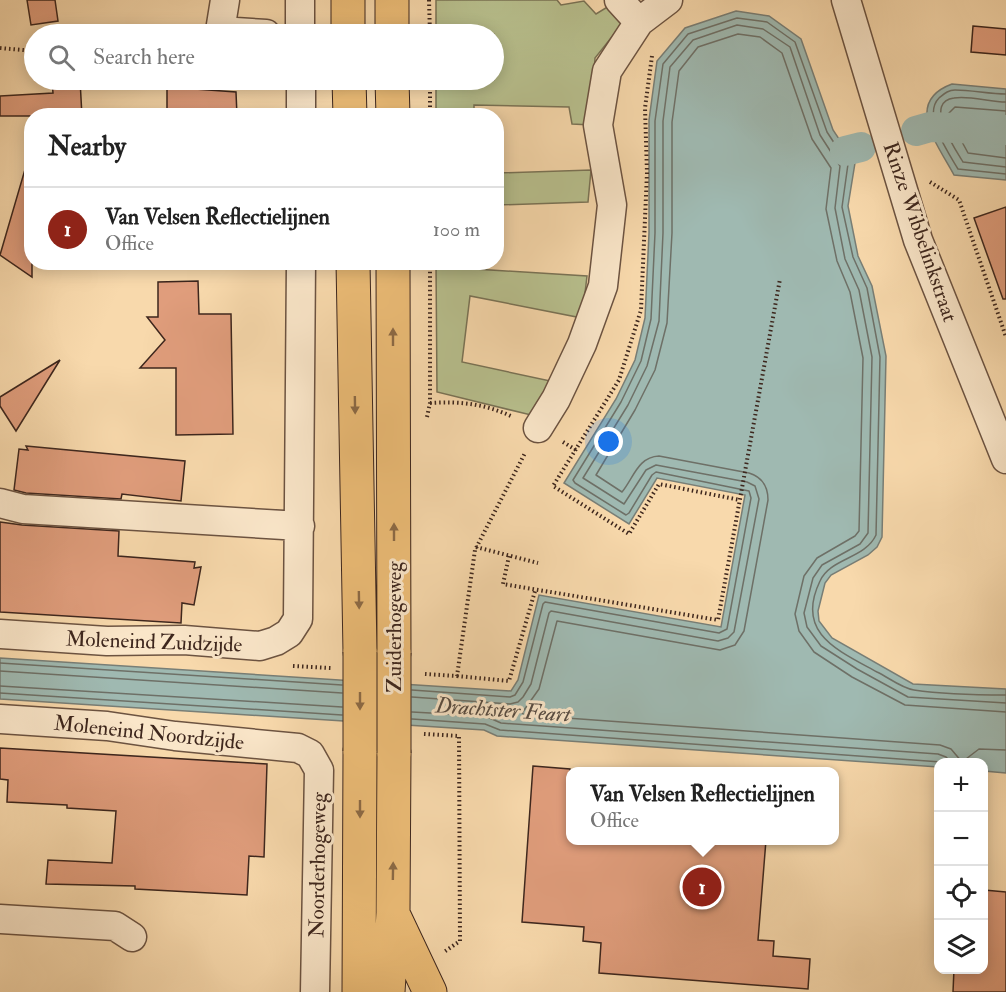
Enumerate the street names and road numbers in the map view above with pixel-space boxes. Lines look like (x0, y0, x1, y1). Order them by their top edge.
street label: Rinze Wibbelinkstraat (877, 138, 964, 326)
street label: Zuiderhogeweg (381, 561, 408, 693)
street label: Moleneind Zuidzijde (65, 625, 243, 659)
street label: Moleneind Noordzijde (53, 710, 246, 756)
street label: Noorderhogeweg (303, 791, 333, 938)

